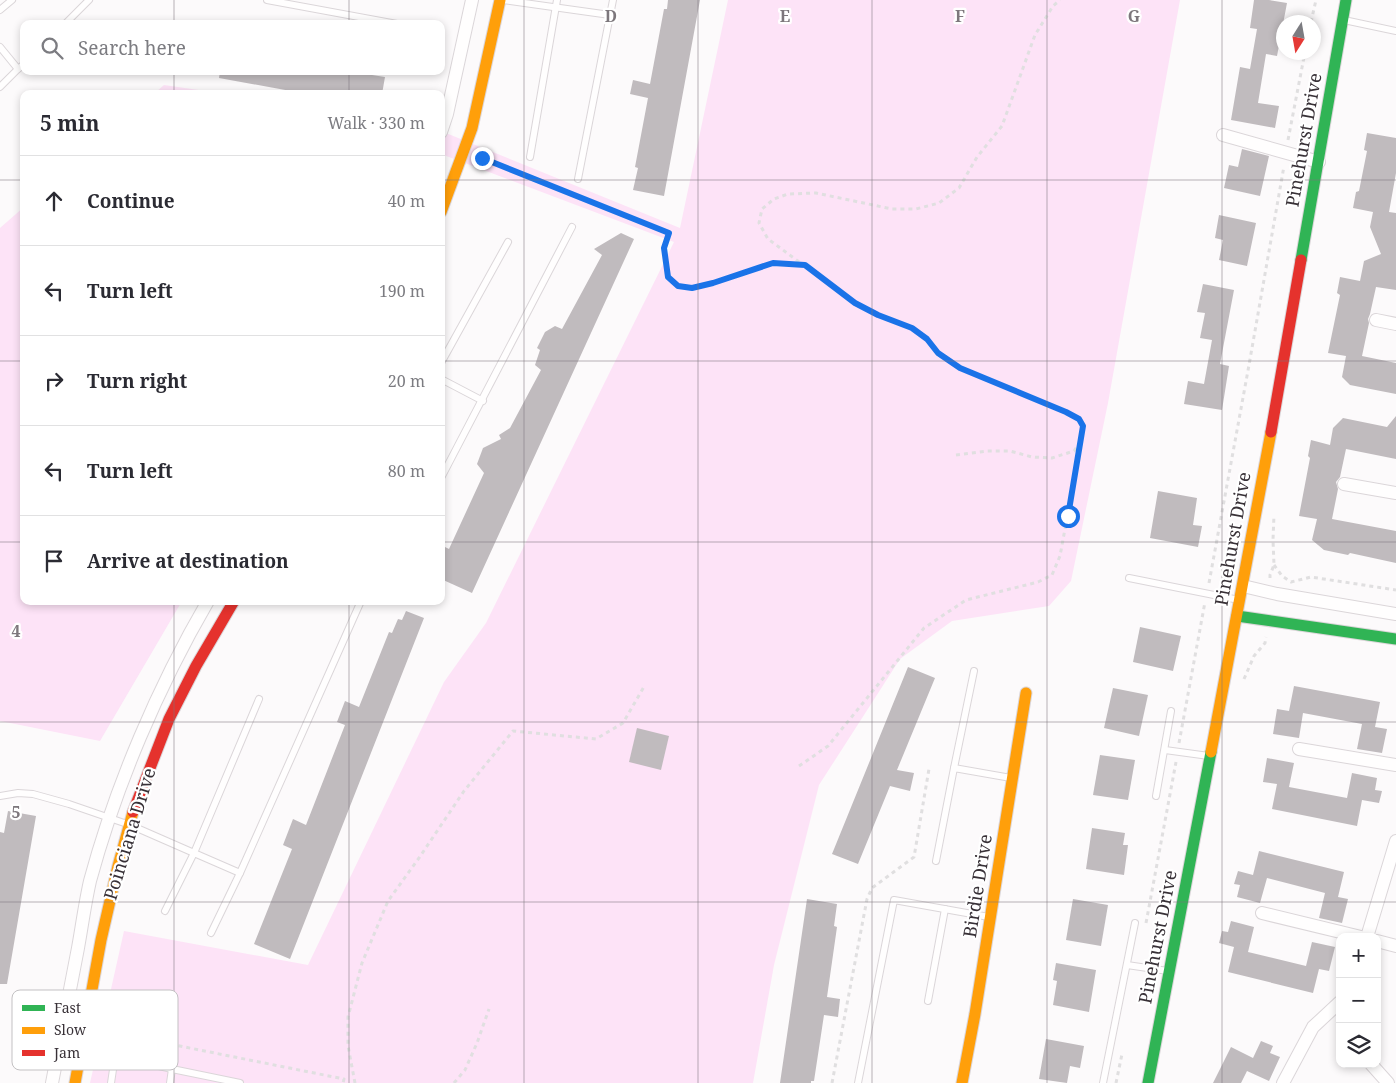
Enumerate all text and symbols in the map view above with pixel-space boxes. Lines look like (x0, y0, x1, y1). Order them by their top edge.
text: D (605, 5, 617, 27)
text: E (780, 5, 790, 27)
text: F (955, 5, 965, 27)
text: G (1128, 5, 1140, 27)
north arrow (1276, 15, 1321, 60)
search box (20, 20, 445, 75)
icon: search (38, 34, 66, 62)
text: Search here (78, 35, 186, 61)
street label: Pinehurst Drive (1279, 71, 1327, 209)
text: 5 min (40, 109, 99, 137)
text: Walk · 330 m (328, 112, 425, 134)
route end (471, 147, 494, 170)
icon: ahead (40, 187, 68, 215)
text: Continue (87, 188, 175, 214)
text: 40 m (388, 190, 425, 212)
icon: left (40, 277, 68, 305)
text: Turn left (87, 278, 173, 304)
text: 190 m (379, 280, 425, 302)
icon: right (40, 367, 68, 395)
text: Turn right (87, 368, 187, 394)
text: 20 m (388, 370, 425, 392)
icon: left (40, 457, 68, 485)
text: Turn left (87, 458, 173, 484)
text: 80 m (388, 460, 425, 482)
street label: Pinehurst Drive (1208, 470, 1256, 608)
route start (1057, 505, 1080, 528)
icon: arrive (40, 547, 68, 575)
text: Arrive at destination (87, 548, 289, 574)
text: 4 (11, 620, 21, 642)
street label: Poinciana Drive (98, 765, 161, 903)
text: 5 (11, 801, 21, 823)
street label: Birdie Drive (957, 832, 997, 939)
street label: Pinehurst Drive (1132, 868, 1182, 1006)
map controls (1336, 933, 1381, 1068)
button: + (1336, 933, 1381, 978)
button: − (1336, 978, 1381, 1023)
legend (12, 990, 178, 1070)
text: Fast (54, 998, 81, 1017)
text: Slow (54, 1020, 87, 1039)
button: layers (1336, 1023, 1381, 1068)
text: Jam (53, 1043, 80, 1062)

